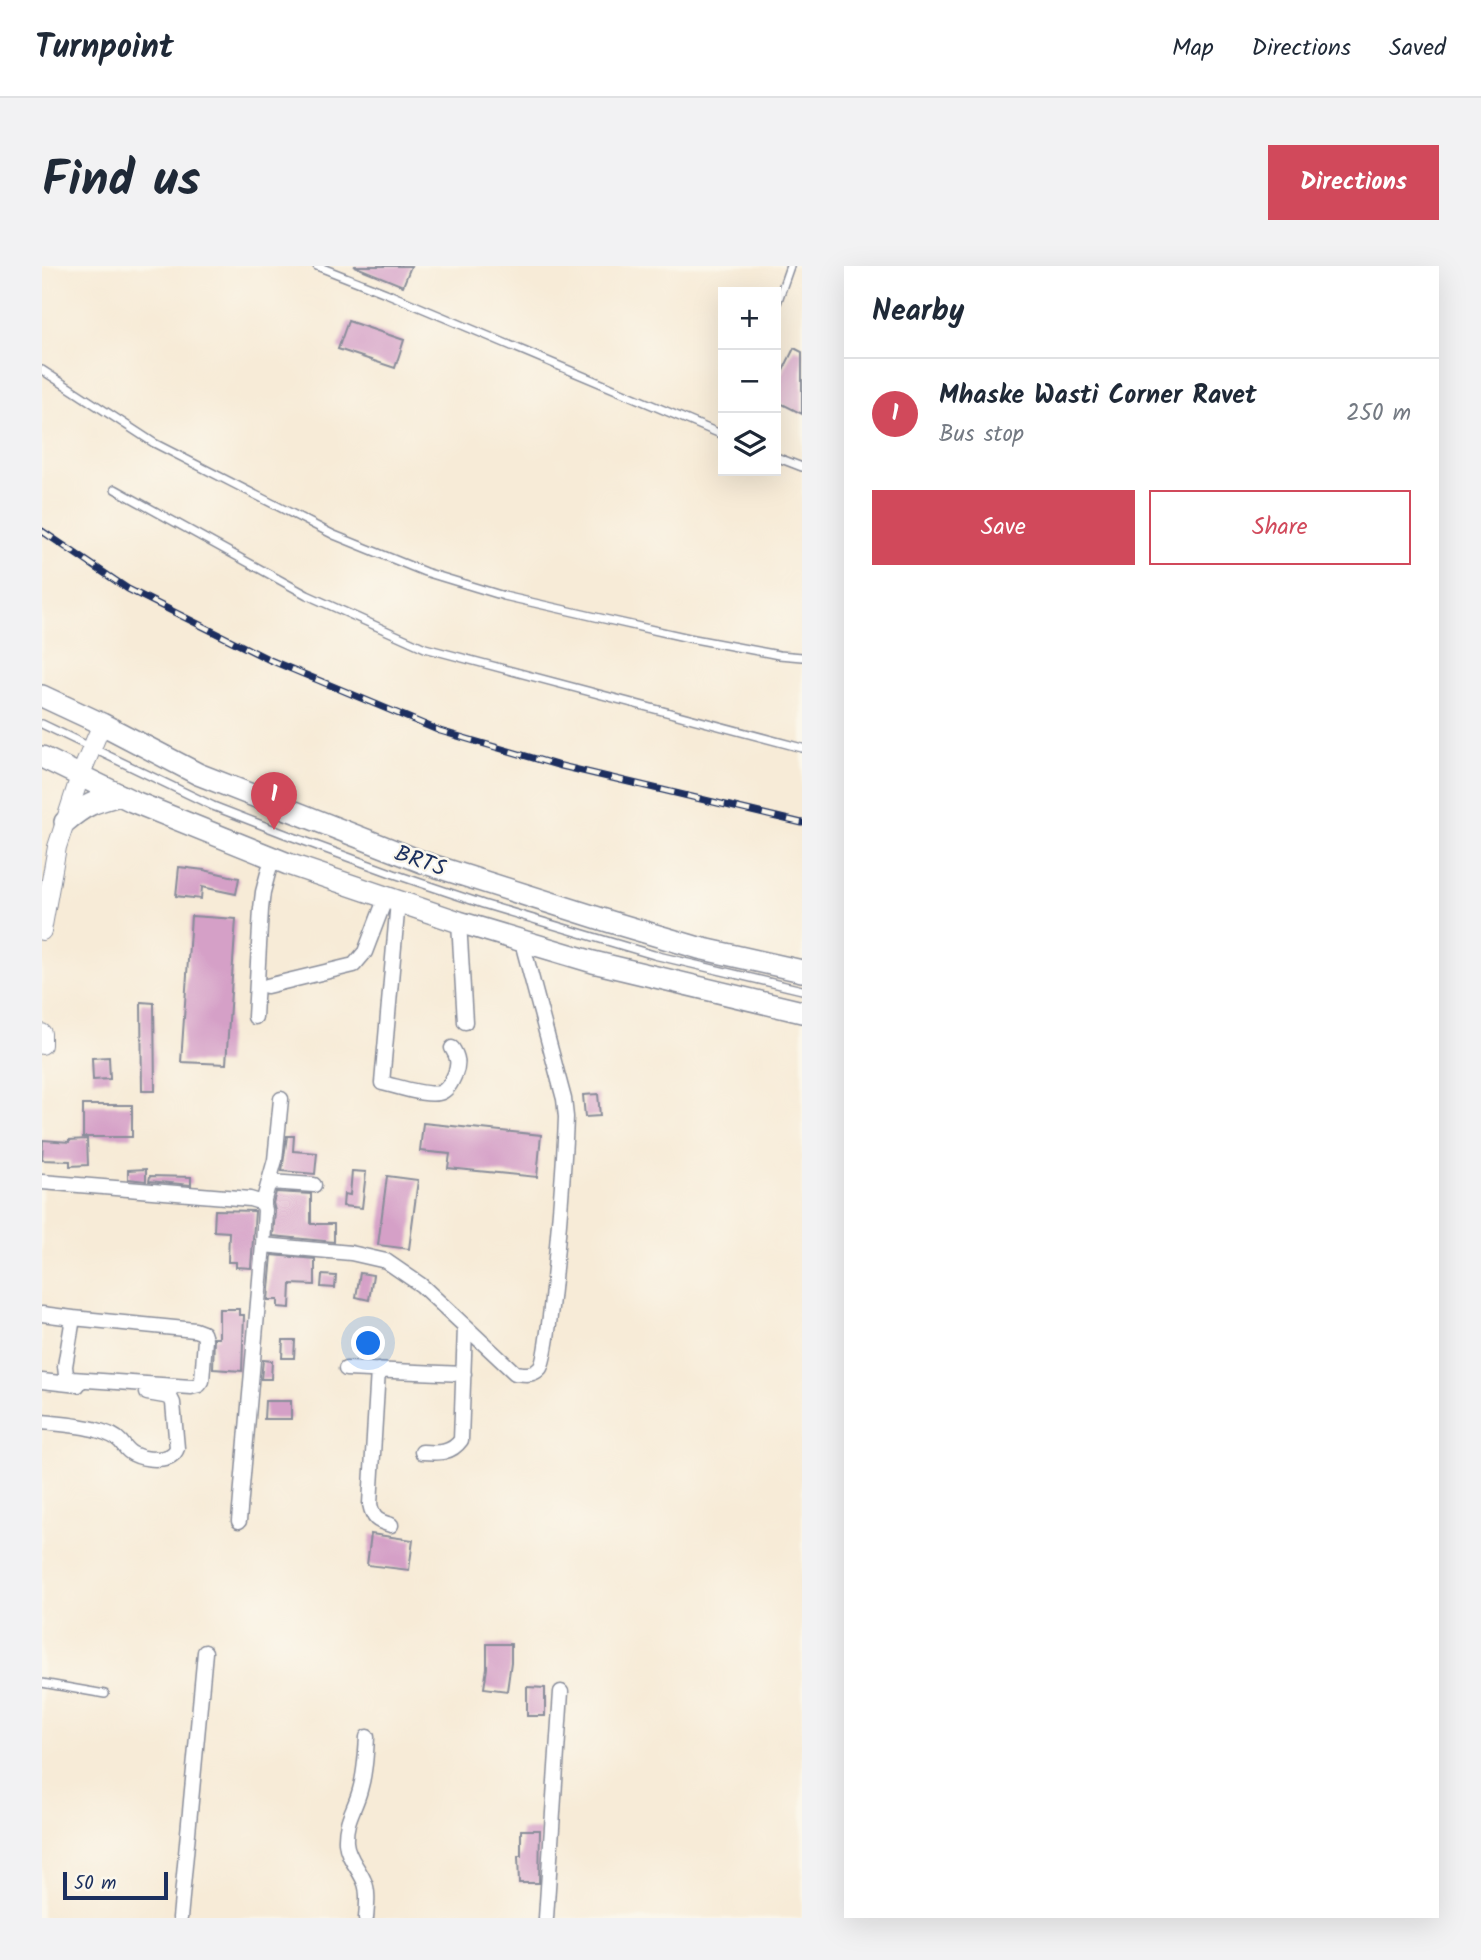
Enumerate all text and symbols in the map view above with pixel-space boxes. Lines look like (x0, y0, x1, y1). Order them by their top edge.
text: Turnpoint (35, 22, 174, 75)
text: Map (1172, 29, 1214, 68)
text: Directions (1252, 29, 1351, 68)
text: Saved (1389, 29, 1446, 68)
text: Find us (42, 143, 200, 221)
button: Directions (1268, 145, 1439, 220)
map controls (718, 287, 781, 476)
button: + (718, 287, 781, 350)
text: Nearby (872, 288, 964, 336)
button: − (718, 350, 781, 413)
text: Mhaske Wasti Corner Ravet (939, 375, 1257, 417)
text: 1 (892, 396, 898, 432)
text: 250 m (1346, 396, 1411, 432)
button: layers (718, 413, 781, 476)
text: Bus stop (939, 417, 1024, 453)
button: Save (872, 490, 1135, 565)
button: Share (1149, 490, 1411, 565)
pin: 1 (251, 772, 297, 830)
street label: BRTS (389, 836, 451, 888)
your location (351, 1326, 385, 1360)
scale bar (63, 1869, 168, 1901)
text: 50 m (74, 1869, 116, 1899)

